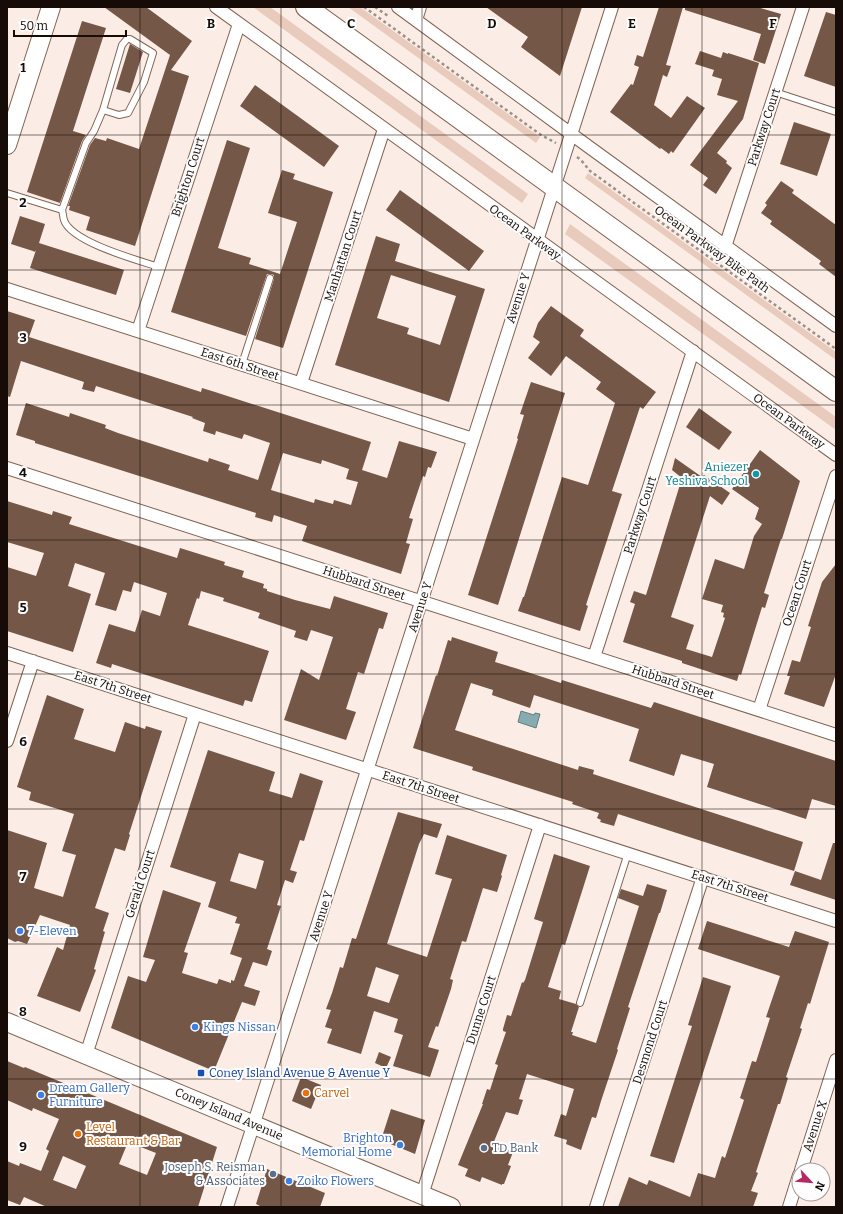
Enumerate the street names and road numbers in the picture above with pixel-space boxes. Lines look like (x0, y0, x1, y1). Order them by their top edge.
street label: Parkway Court (745, 86, 783, 168)
street label: Brighton Court (169, 135, 208, 218)
street label: Ocean Parkway (487, 201, 564, 263)
street label: Ocean Parkway Bike Path (652, 203, 773, 296)
street label: Manhattan Court (322, 208, 365, 303)
street label: Avenue Y (503, 271, 533, 325)
street label: East 6th Street (199, 345, 281, 383)
street label: Ocean Parkway (751, 390, 828, 452)
street label: Parkway Court (621, 474, 659, 556)
street label: Ocean Court (780, 557, 815, 628)
street label: Hubbard Street (321, 563, 408, 603)
street label: Avenue Y (405, 580, 435, 634)
street label: Hubbard Street (630, 662, 717, 702)
street label: East 7th Street (73, 668, 154, 706)
street label: East 7th Street (381, 768, 462, 806)
street label: Gerald Court (122, 847, 158, 920)
street label: East 7th Street (690, 867, 771, 905)
street label: Avenue Y (306, 889, 336, 943)
street label: Dunne Court (463, 973, 499, 1046)
street label: Desmond Court (630, 998, 670, 1086)
street label: Coney Island Avenue (173, 1085, 285, 1143)
street label: Avenue X (800, 1098, 830, 1153)

